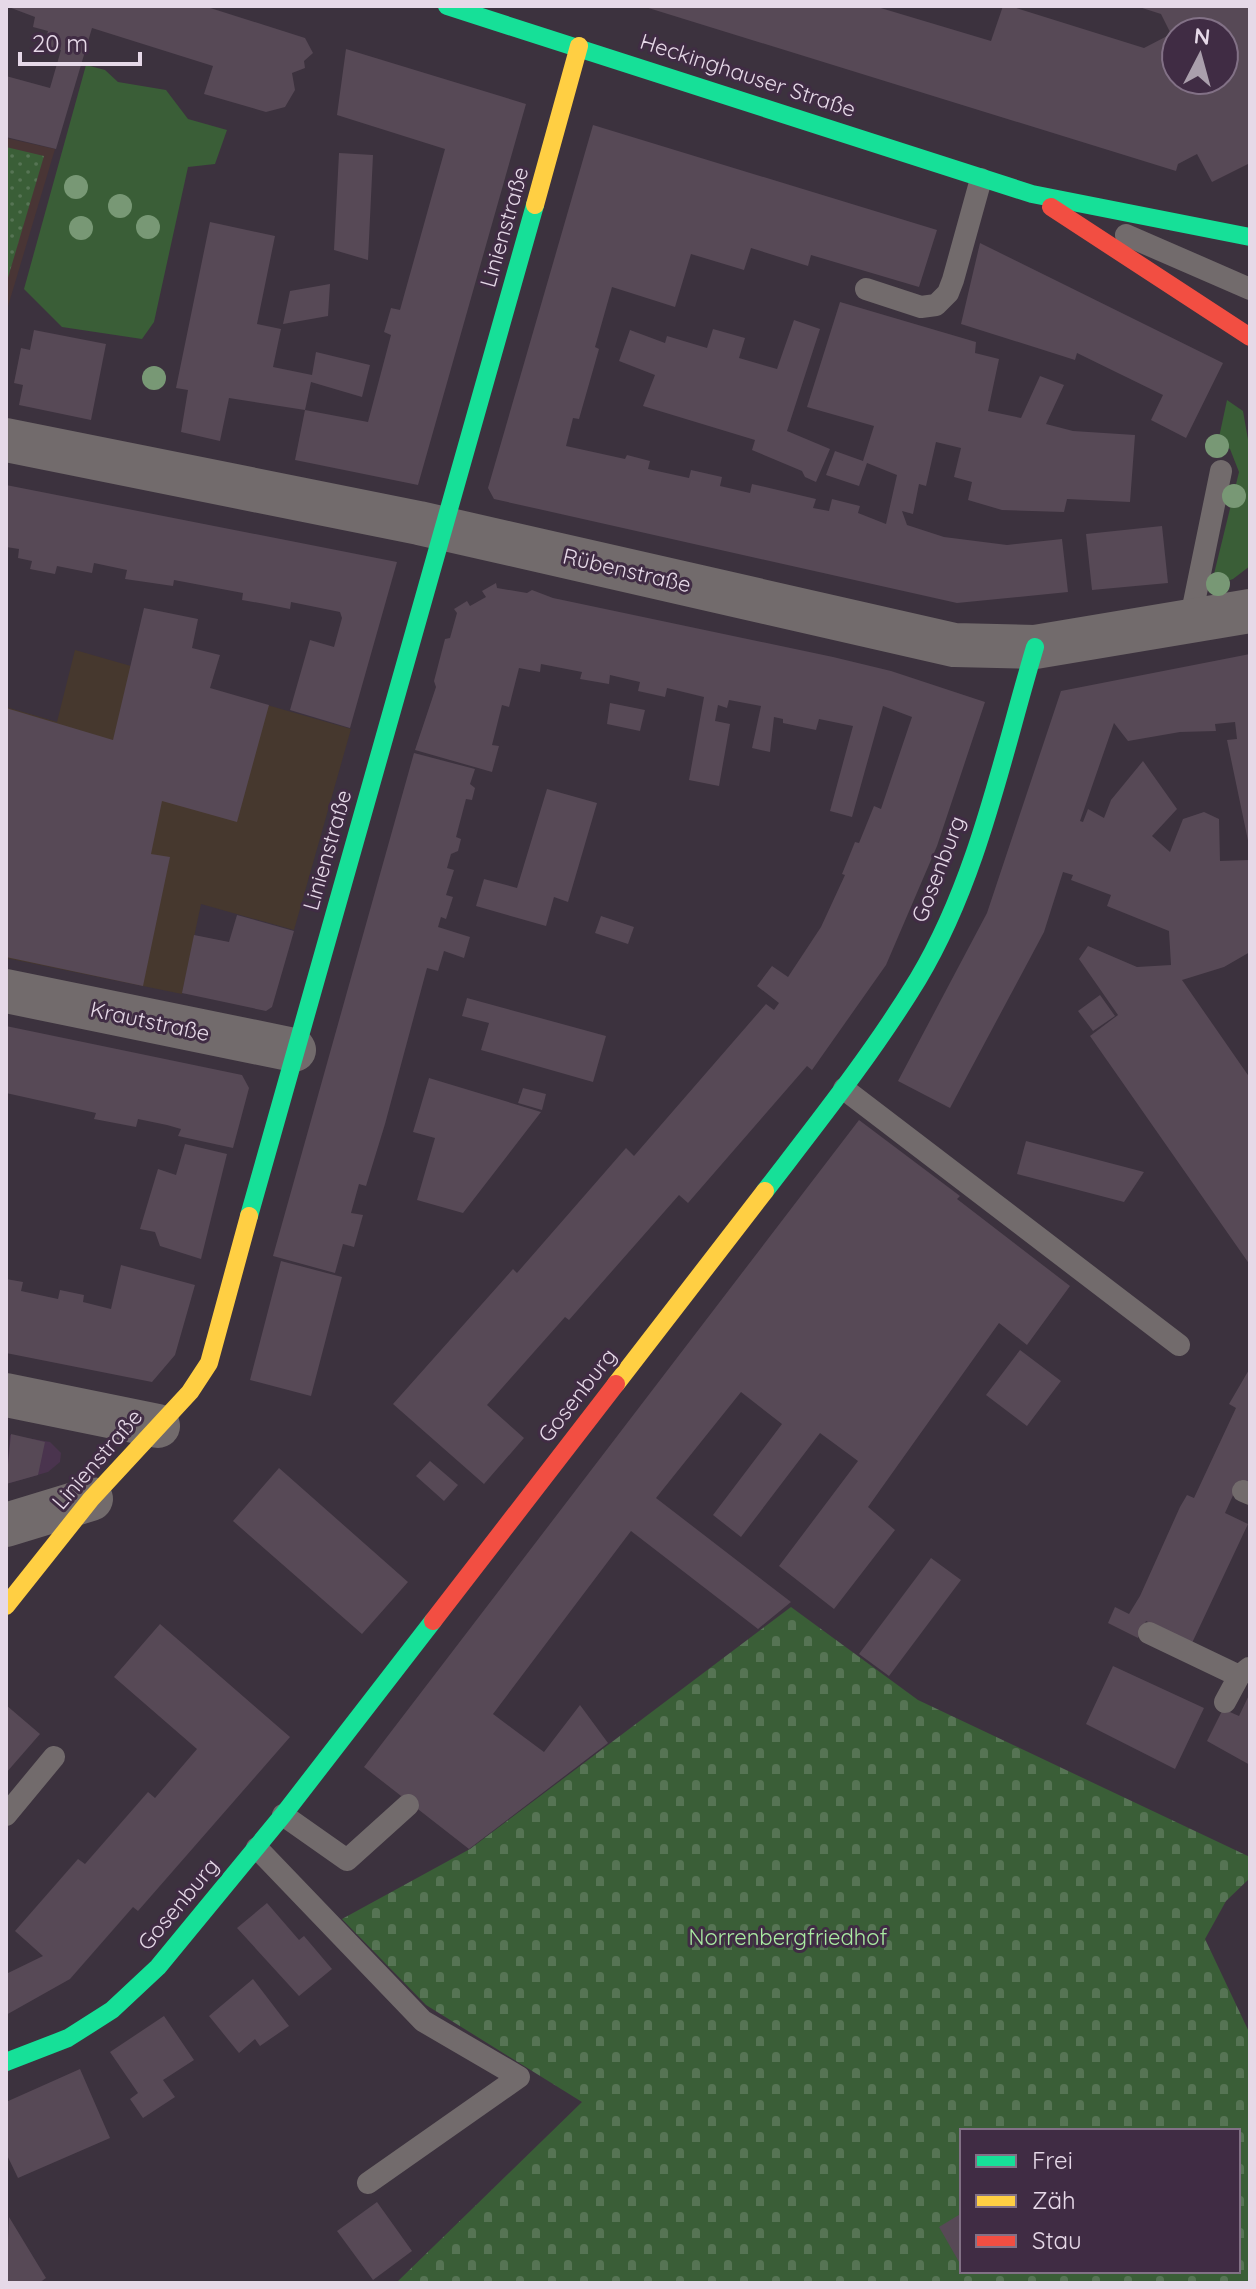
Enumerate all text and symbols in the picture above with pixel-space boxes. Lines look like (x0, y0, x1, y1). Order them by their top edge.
scale bar (20, 16, 140, 66)
north arrow (1160, 16, 1240, 96)
text: N (1193, 21, 1212, 51)
street label: Heckinghauser Straße (637, 27, 859, 123)
text: 20 m (32, 28, 88, 58)
street label: Linienstraße (473, 164, 535, 290)
street label: Rübenstraße (560, 542, 694, 598)
street label: Linienstraße (296, 787, 358, 913)
street label: Gosenburg (905, 812, 971, 926)
street label: Krautstraße (88, 995, 212, 1047)
street label: Gosenburg (532, 1342, 622, 1448)
street label: Linienstraße (46, 1403, 148, 1515)
street label: Gosenburg (131, 1852, 225, 1956)
park label: Norrenbergfriedhof (688, 1923, 888, 1951)
legend (960, 2129, 1240, 2273)
text: Frei (1032, 2145, 1073, 2175)
text: Zäh (1032, 2185, 1076, 2215)
text: Stau (1032, 2225, 1082, 2255)

